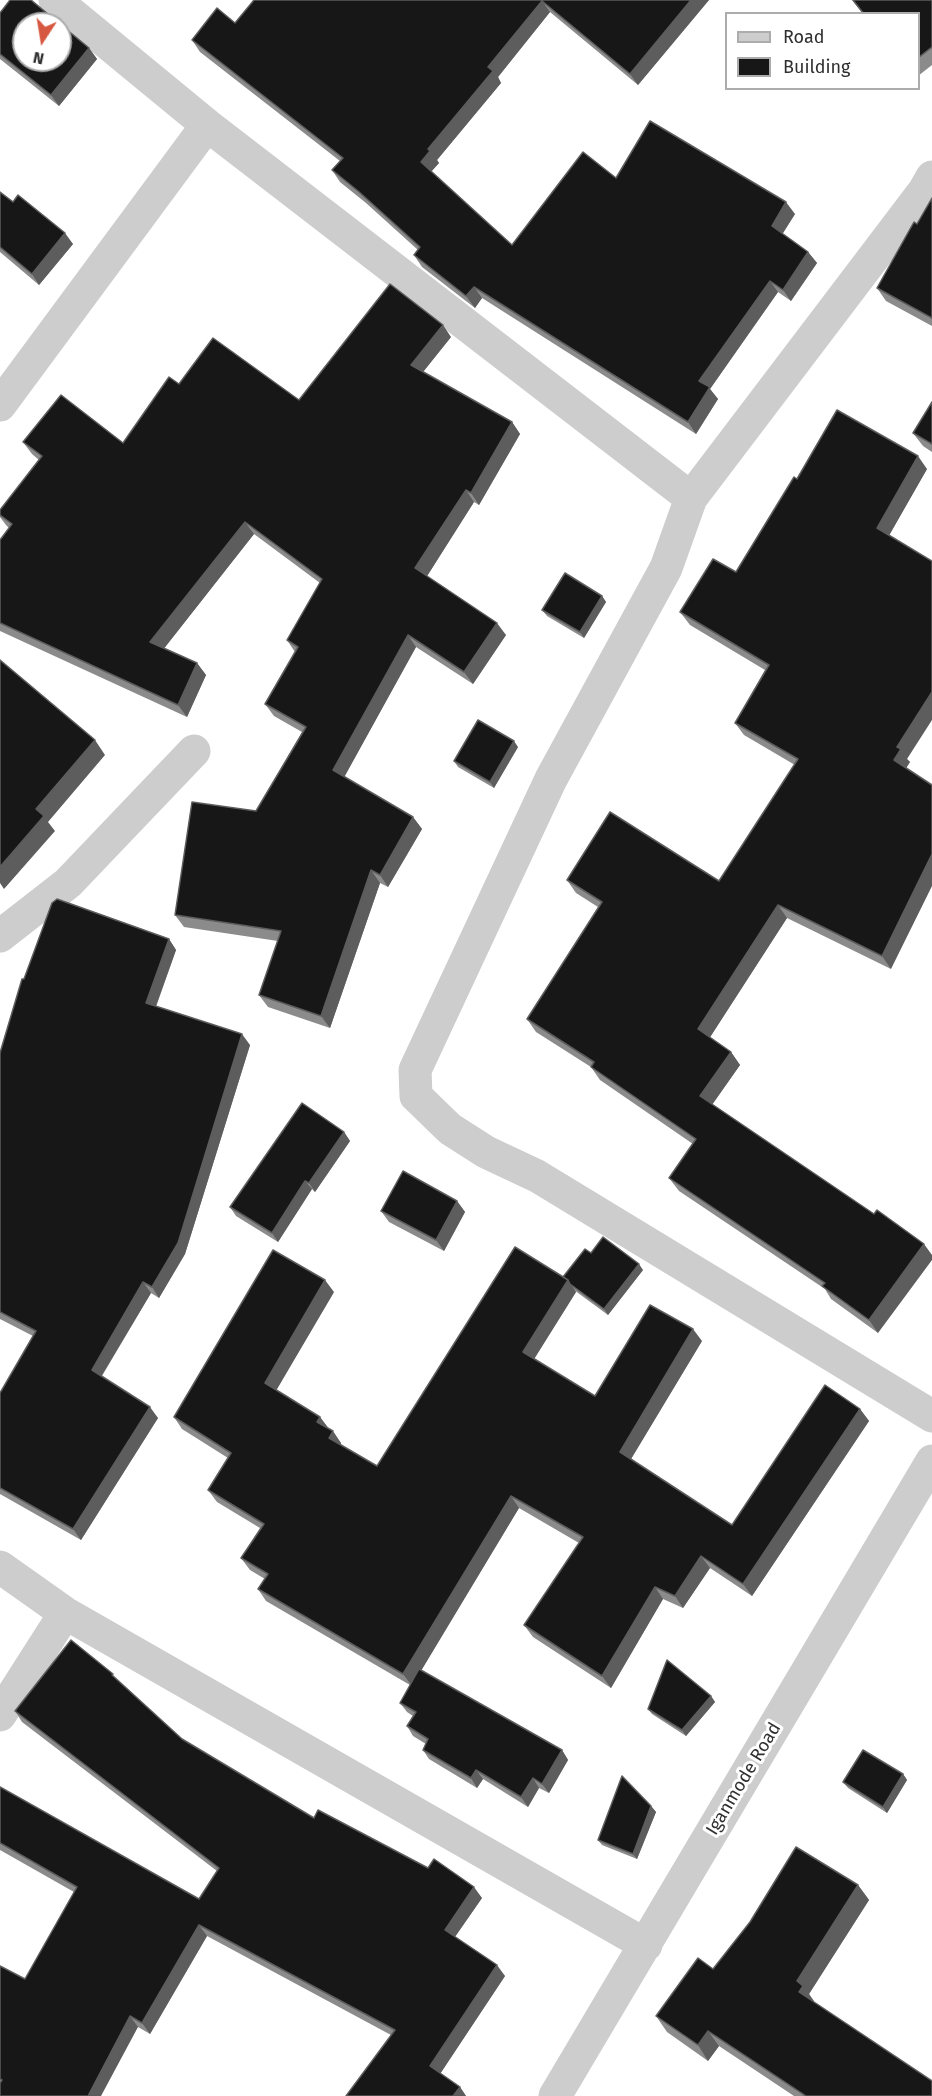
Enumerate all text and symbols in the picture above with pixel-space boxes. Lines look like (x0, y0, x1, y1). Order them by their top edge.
north arrow (12, 12, 72, 72)
legend (725, 12, 920, 90)
text: Road (783, 26, 825, 48)
text: N (31, 48, 46, 69)
text: Building (783, 56, 850, 78)
street label: Iganmode Road (702, 1719, 786, 1839)

